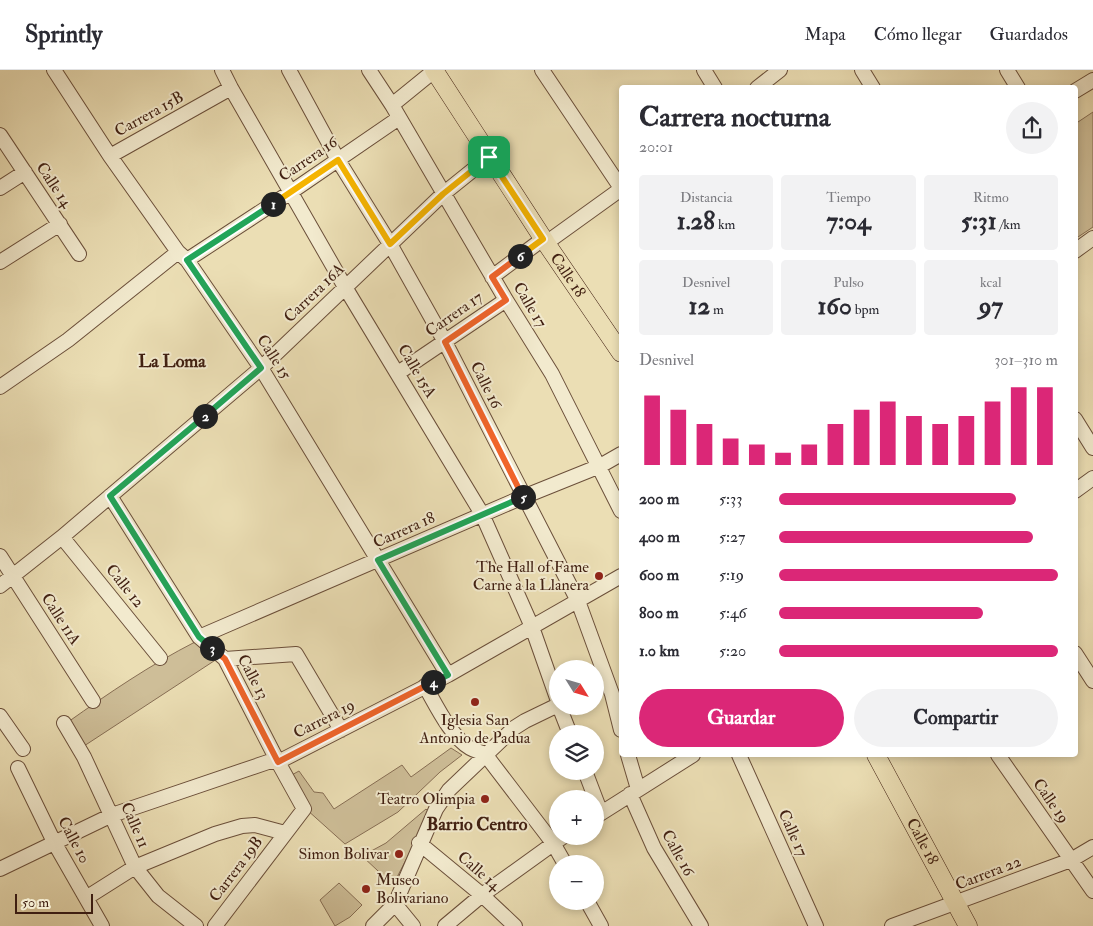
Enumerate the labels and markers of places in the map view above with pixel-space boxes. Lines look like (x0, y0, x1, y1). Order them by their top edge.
pin (468, 136, 510, 178)
pin: 1 (260, 192, 286, 216)
pin: 6 (508, 244, 532, 268)
pin: 2 (192, 404, 218, 428)
pin: 5 (510, 484, 536, 510)
place label: The Hall of Fame Carne a la Llanera (473, 557, 589, 595)
marker: The Hall of Fame Carne a la Llanera (593, 570, 605, 582)
pin: 3 (200, 636, 224, 660)
pin: 4 (420, 670, 446, 694)
marker: Iglesia San Antonio de Padua (469, 696, 481, 708)
place label: Iglesia San Antonio de Padua (419, 710, 531, 748)
place label: Teatro Olimpia (377, 789, 475, 810)
marker: Teatro Olimpia (479, 793, 491, 805)
place label: Simon Bolivar (298, 844, 389, 864)
marker: Simon Bolivar (393, 848, 405, 860)
place label: Museo Bolivariano (376, 870, 449, 908)
marker: Museo Bolivariano (360, 883, 372, 895)

